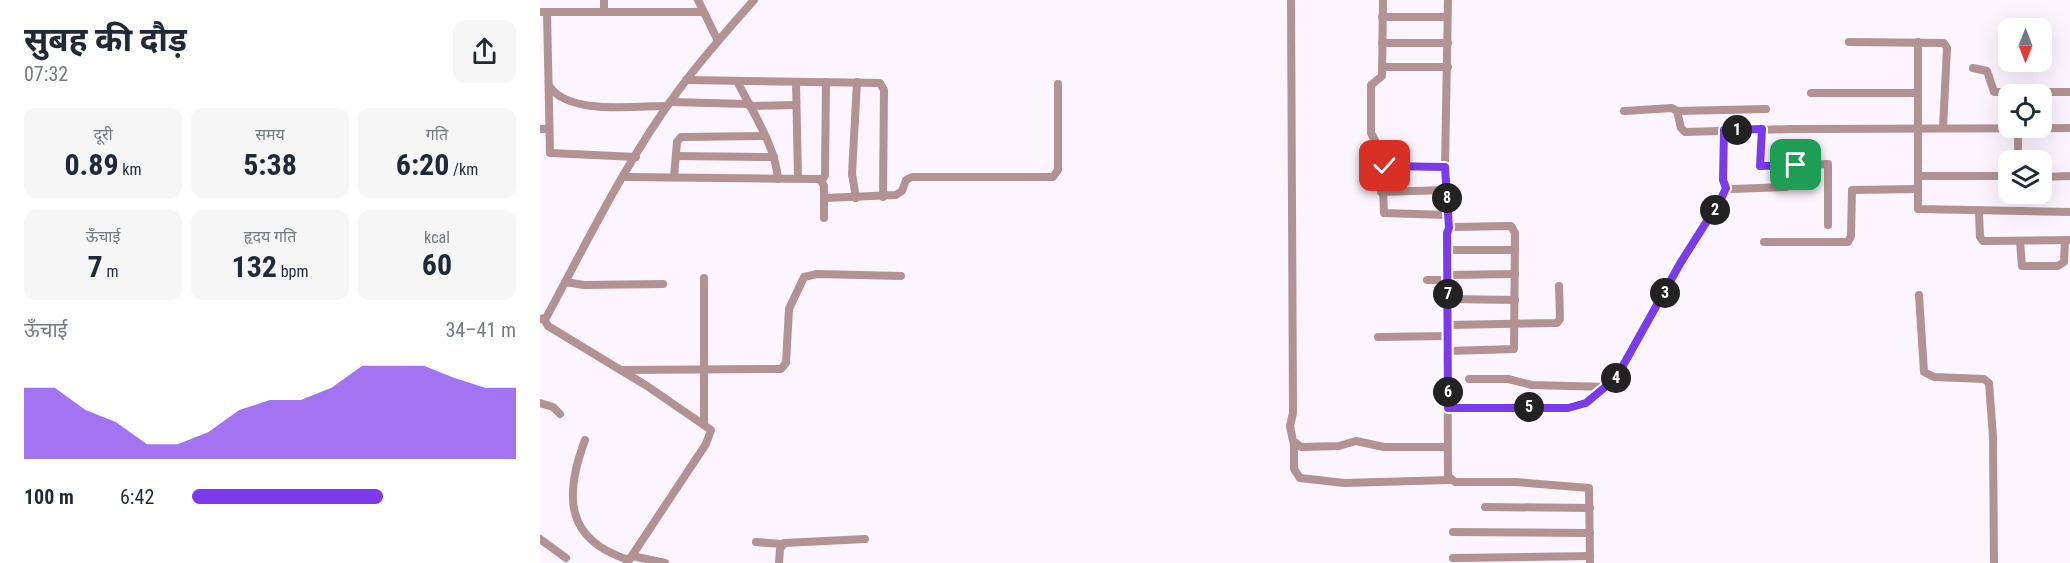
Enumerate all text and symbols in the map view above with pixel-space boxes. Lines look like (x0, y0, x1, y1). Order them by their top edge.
north arrow (1998, 18, 2052, 72)
map controls (1998, 18, 2052, 204)
text: सुबह की दौड़ (24, 20, 187, 59)
button: share (453, 20, 516, 83)
text: 07:32 (24, 62, 68, 86)
button: locate (1998, 84, 2052, 138)
pin: 1 (1722, 115, 1752, 145)
text: 1 (1733, 120, 1741, 139)
text: दूरी (93, 125, 113, 144)
text: समय (255, 125, 285, 144)
text: गति (426, 125, 448, 144)
pin (1770, 139, 1821, 190)
pin (1359, 140, 1410, 191)
text: 0.89 (64, 147, 119, 182)
text: 5:38 (243, 147, 297, 182)
text: 6:20 (396, 147, 449, 182)
icon: arrive (1779, 148, 1812, 181)
icon: check (1368, 149, 1401, 182)
button: layers (1998, 150, 2052, 204)
text: km (119, 160, 142, 179)
text: /km (449, 160, 478, 179)
pin: 8 (1432, 183, 1462, 213)
text: 8 (1443, 188, 1451, 207)
pin: 2 (1700, 195, 1730, 225)
text: 2 (1711, 200, 1719, 219)
text: ऊँचाई (86, 227, 120, 246)
text: हृदय गति (244, 227, 296, 246)
text: kcal (424, 228, 450, 247)
text: 60 (422, 247, 452, 282)
text: 7 (88, 249, 103, 284)
text: 132 (232, 249, 277, 284)
text: m (103, 262, 118, 281)
text: bpm (277, 262, 308, 281)
pin: 3 (1650, 278, 1680, 308)
pin: 7 (1433, 279, 1463, 309)
text: 3 (1661, 283, 1669, 302)
text: 7 (1444, 284, 1452, 303)
text: ऊँचाई (24, 318, 67, 342)
text: 34–41 m (445, 318, 516, 342)
pin: 4 (1601, 363, 1631, 393)
text: 4 (1612, 368, 1620, 387)
pin: 6 (1433, 377, 1463, 407)
text: 6 (1444, 382, 1452, 401)
pin: 5 (1514, 392, 1544, 422)
text: 5 (1525, 397, 1533, 416)
text: 100 m (24, 485, 74, 509)
text: 6:42 (120, 485, 154, 509)

